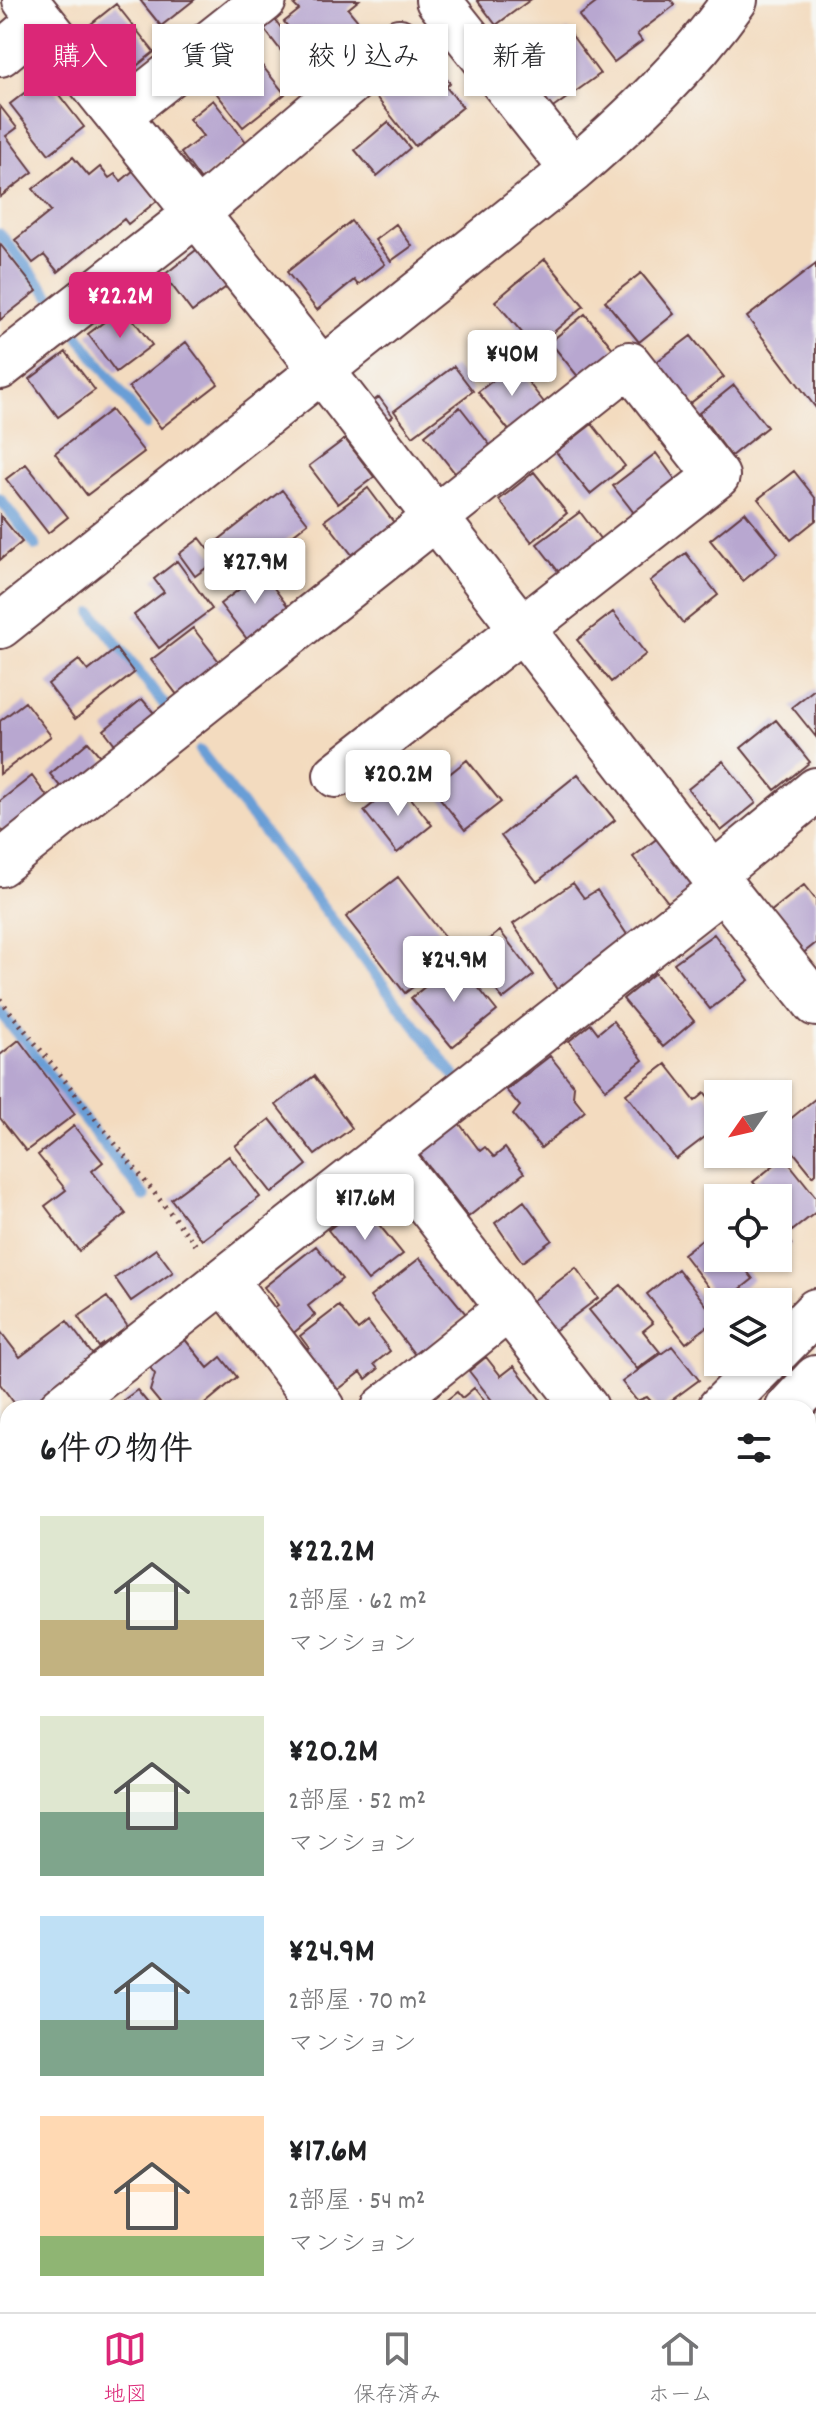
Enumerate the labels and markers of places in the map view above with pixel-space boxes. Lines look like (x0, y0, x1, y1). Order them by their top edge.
pin: ¥22.2M (55, 272, 185, 340)
pin: ¥40M (465, 330, 559, 398)
pin: ¥27.9M (190, 538, 320, 606)
pin: ¥20.2M (333, 750, 463, 818)
pin: ¥24.9M (389, 936, 519, 1004)
pin: ¥17.6M (300, 1174, 430, 1242)

